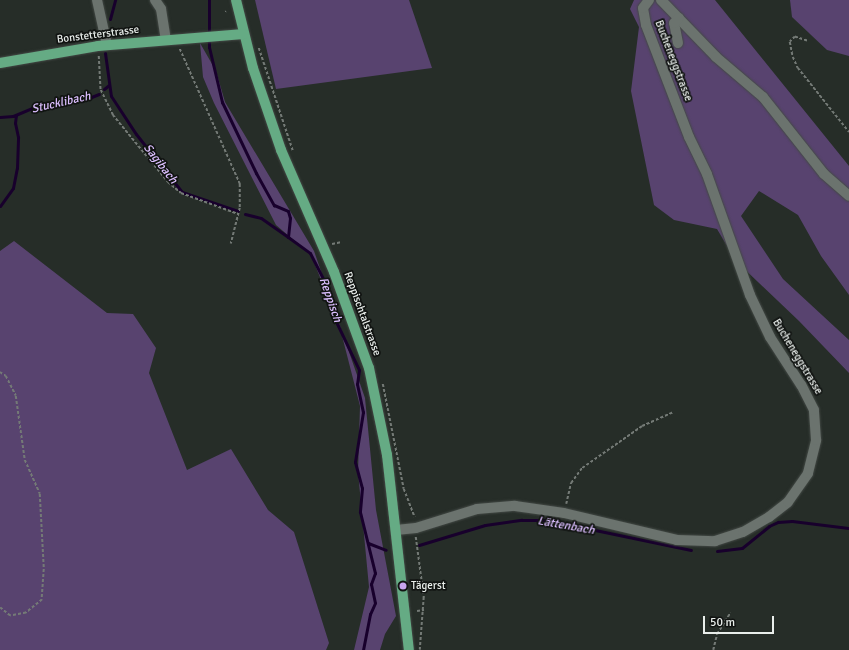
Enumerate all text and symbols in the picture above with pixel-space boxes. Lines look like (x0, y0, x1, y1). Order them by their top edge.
street label: Bucheneggstrasse (651, 19, 695, 103)
street label: Bonstetterstrasse (56, 23, 140, 47)
water label: Stucklibach (30, 89, 92, 117)
water label: Sagibach (140, 141, 180, 187)
street label: Reppischtalstrasse (341, 270, 383, 358)
water label: Reppisch (316, 276, 344, 324)
street label: Bucheneggstrasse (769, 317, 825, 397)
water label: Lättenbach (536, 514, 596, 538)
place label: Tägerst (411, 579, 446, 593)
marker: Tägerst (398, 581, 408, 591)
scale bar (705, 608, 776, 634)
text: 50 m (710, 615, 735, 630)

